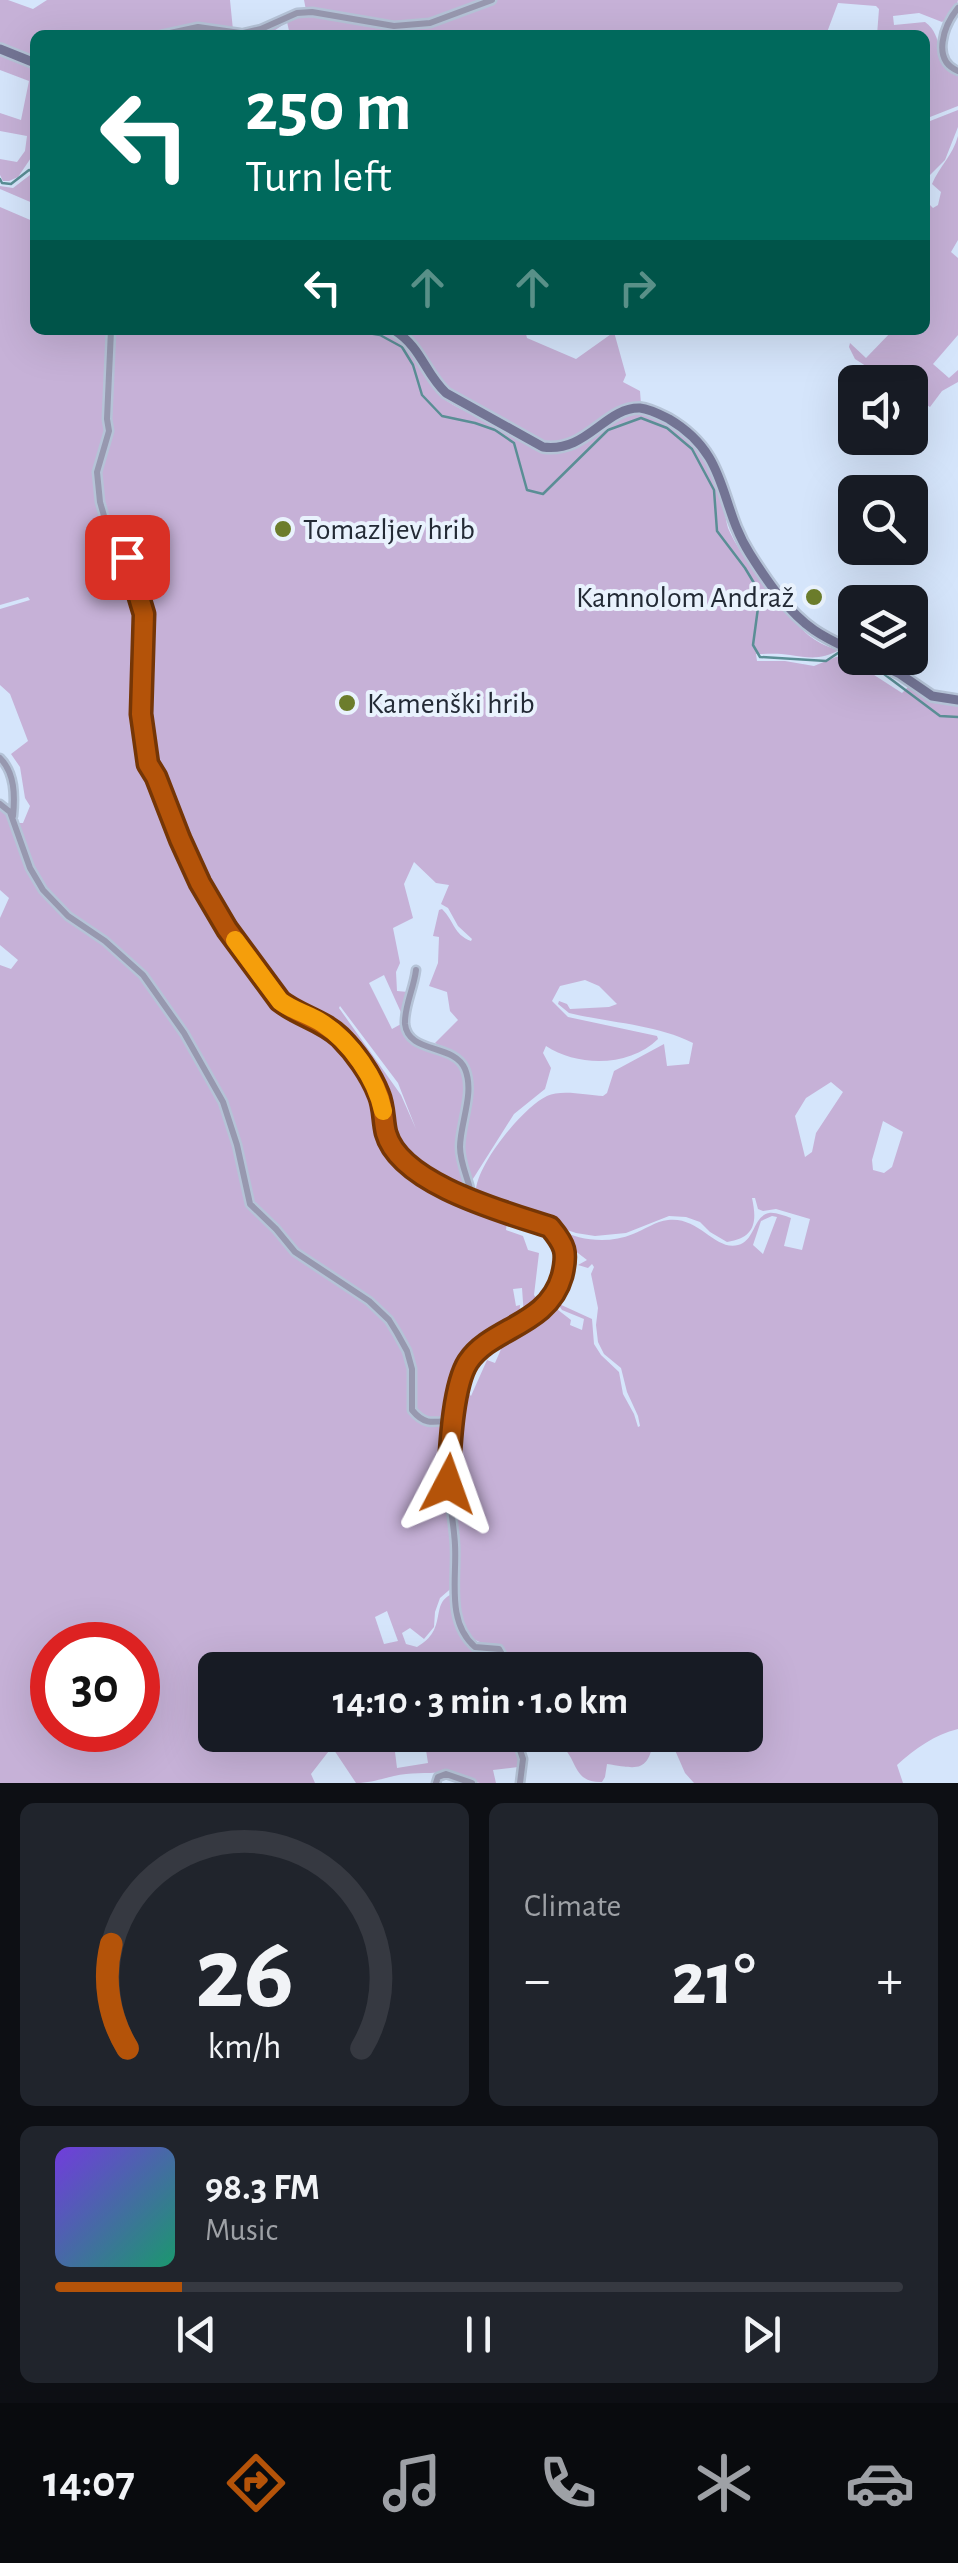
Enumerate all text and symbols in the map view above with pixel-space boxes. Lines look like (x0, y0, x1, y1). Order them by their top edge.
icon: left (80, 70, 210, 200)
text: 250 m (245, 73, 412, 143)
text: Turn left (245, 155, 392, 200)
icon: left (295, 260, 350, 315)
icon: ahead (400, 260, 455, 315)
icon: ahead (505, 260, 560, 315)
icon: right (610, 260, 665, 315)
map controls (838, 365, 928, 675)
button: sound (838, 365, 928, 455)
button: search (838, 475, 928, 565)
pin (85, 515, 170, 600)
place label: Tomazljev hrib (303, 515, 475, 545)
marker: Tomazljev hrib (272, 518, 294, 540)
icon: arrive (100, 530, 155, 585)
place label: Kamnolom Andraž (576, 583, 794, 613)
button: layers (838, 585, 928, 675)
marker: Kamnolom Andraž (803, 586, 825, 608)
place label: Kamenški hrib (367, 689, 535, 719)
marker: Kamenški hrib (336, 692, 358, 714)
position arrow (396, 1432, 500, 1536)
speed limit sign: 30 (30, 1622, 160, 1752)
text: 14:10 · 3 min · 1.0 km (333, 1683, 628, 1721)
text: Climate (524, 1890, 621, 1922)
text: 26 (195, 1923, 294, 2027)
text: 21° (671, 1943, 756, 2018)
text: − (524, 1953, 550, 2008)
text: + (877, 1953, 903, 2008)
text: km/h (208, 2029, 281, 2065)
text: 98.3 FM (205, 2169, 320, 2207)
text: Music (205, 2214, 278, 2246)
icon: previous (169, 2307, 224, 2362)
icon: pause (451, 2307, 506, 2362)
icon: next (734, 2307, 789, 2362)
icon: directions (221, 2448, 291, 2518)
icon: music (377, 2448, 447, 2518)
icon: phone (533, 2448, 603, 2518)
icon: climate (689, 2448, 759, 2518)
icon: car (845, 2448, 915, 2518)
text: 14:07 (43, 2460, 135, 2505)

